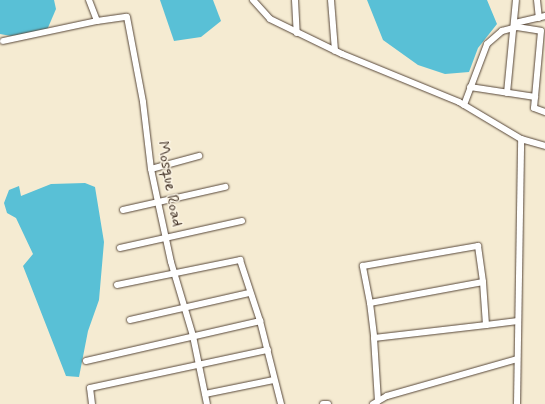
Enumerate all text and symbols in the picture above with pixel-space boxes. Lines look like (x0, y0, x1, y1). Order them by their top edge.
street label: Mosque Road (152, 140, 186, 228)

